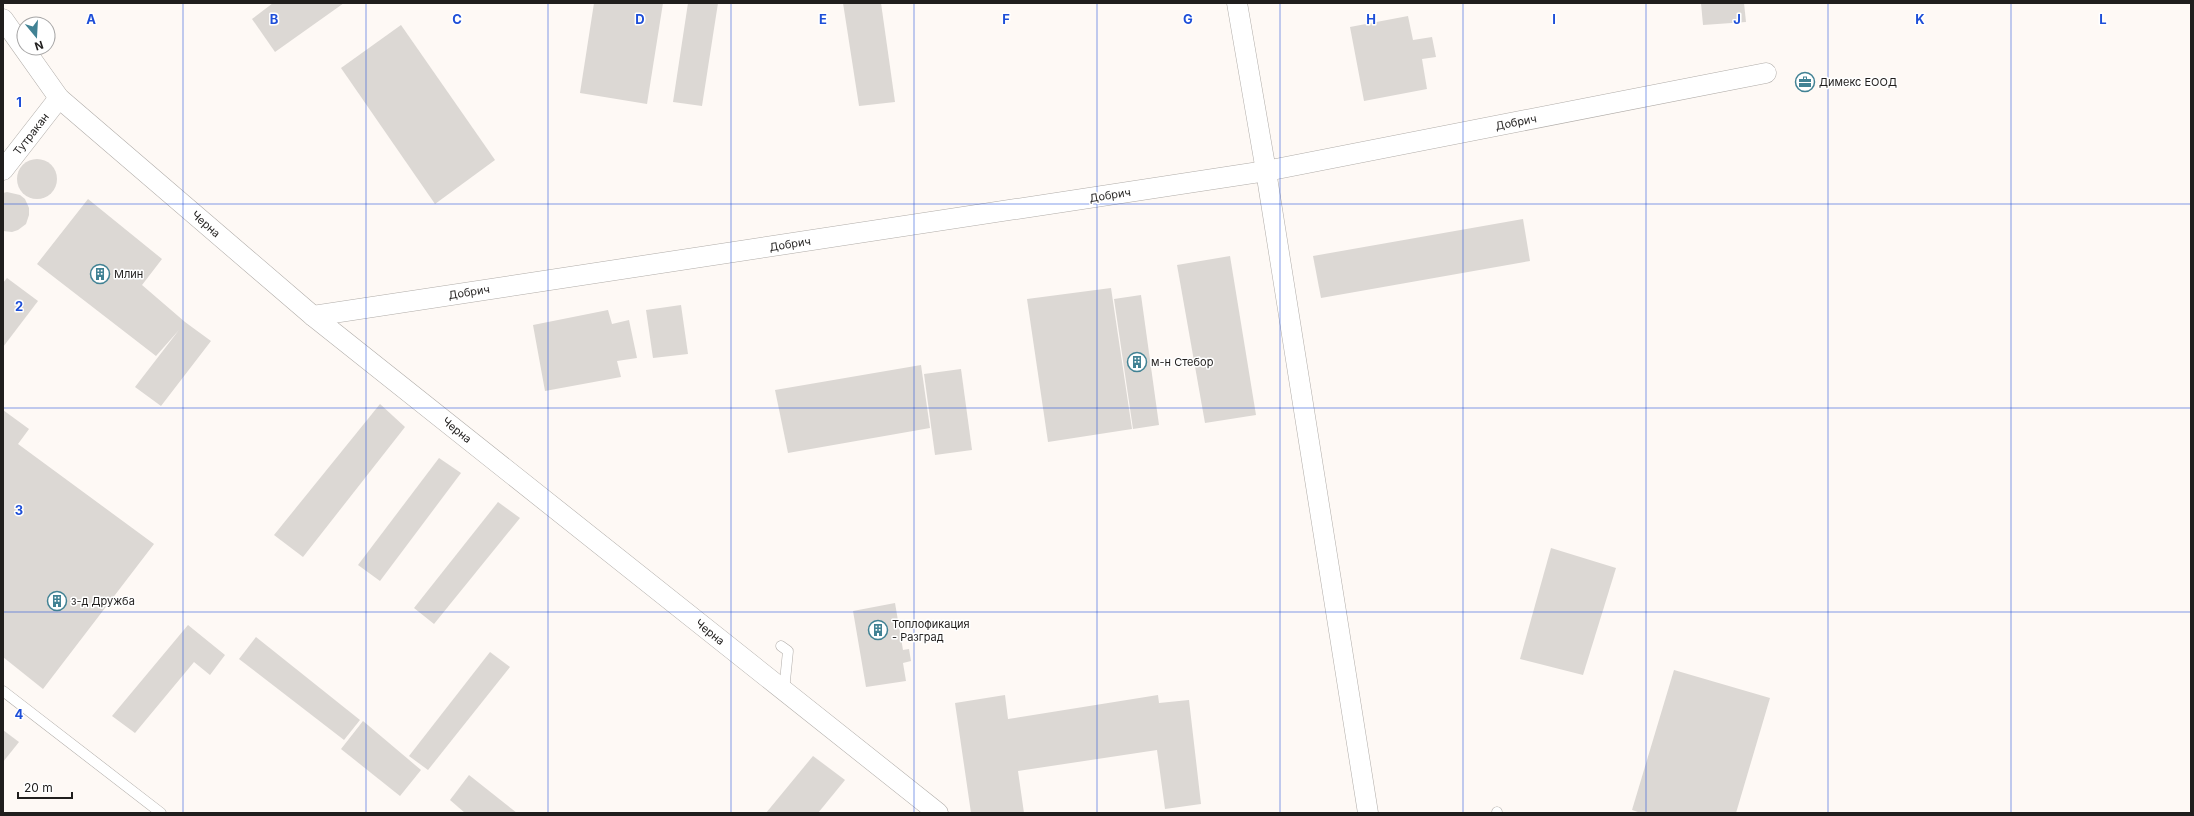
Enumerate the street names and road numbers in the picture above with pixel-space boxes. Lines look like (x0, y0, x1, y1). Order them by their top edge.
street label: Тутракан (10, 110, 52, 158)
street label: Добрич (1494, 111, 1538, 133)
street label: Добрич (1088, 185, 1132, 205)
street label: Черна (189, 208, 223, 240)
street label: Добрич (768, 234, 812, 254)
street label: Добрич (447, 282, 491, 302)
street label: Черна (440, 414, 474, 446)
street label: Черна (693, 616, 727, 648)

